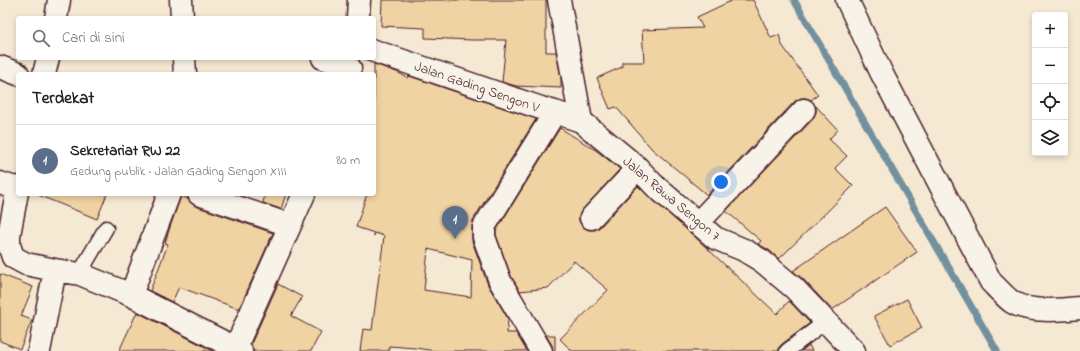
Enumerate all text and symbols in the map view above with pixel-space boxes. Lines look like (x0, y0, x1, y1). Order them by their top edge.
map controls (1032, 12, 1068, 156)
button: + (1032, 12, 1068, 48)
search box (16, 16, 376, 60)
icon: search (30, 27, 52, 49)
text: Cari di sini (62, 27, 125, 49)
button: − (1032, 48, 1068, 84)
street label: Jalan Gading Sengon V (411, 56, 542, 120)
button: locate (1032, 84, 1068, 120)
text: Terdekat (32, 86, 94, 111)
button: layers (1032, 120, 1068, 156)
text: Sekretariat RW 22 (70, 140, 180, 162)
text: 1 (43, 151, 47, 170)
text: 80 m (336, 151, 360, 170)
street label: Jalan Rawa Sengon 7 (617, 152, 725, 247)
text: Gedung publik · Jalan Gading Sengon XIII (70, 162, 287, 181)
your location (711, 172, 731, 192)
pin: 1 (442, 206, 468, 239)

